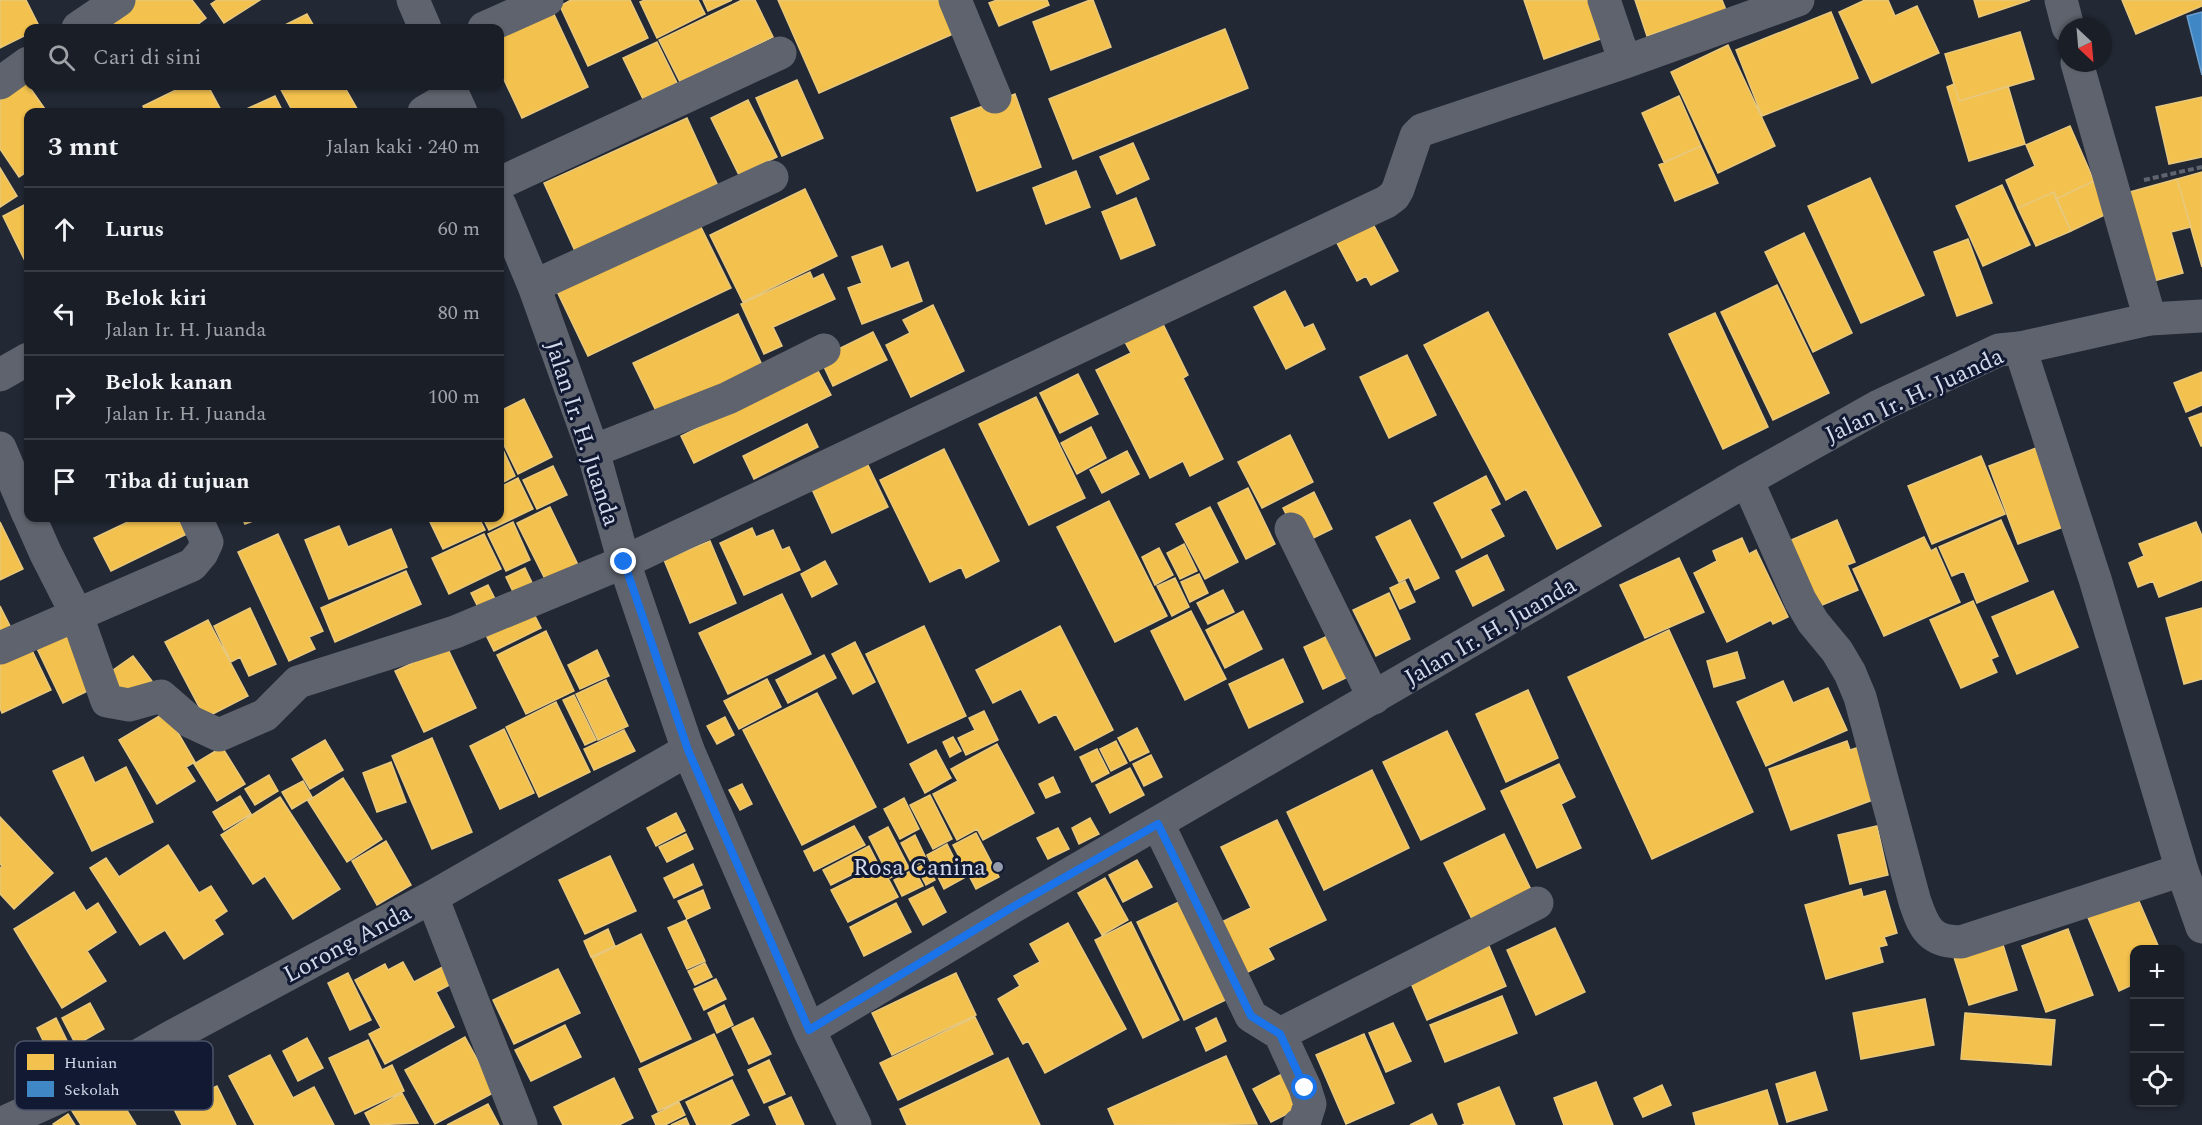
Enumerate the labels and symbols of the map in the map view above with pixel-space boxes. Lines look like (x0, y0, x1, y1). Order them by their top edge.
north arrow (2058, 18, 2112, 72)
street label: Jalan Ir. H. Juanda (535, 336, 629, 531)
street label: Jalan Ir. H. Juanda (1819, 339, 2010, 453)
route end (610, 548, 636, 574)
street label: Jalan Ir. H. Juanda (1398, 568, 1584, 696)
place label: Rosa Canina (853, 850, 986, 886)
marker: Rosa Canina (991, 860, 1005, 874)
street label: Lorong Anda (277, 895, 418, 993)
legend (15, 1041, 213, 1110)
text: Hunian (64, 1051, 117, 1075)
route start (1291, 1074, 1317, 1100)
text: Sekolah (64, 1078, 120, 1102)

